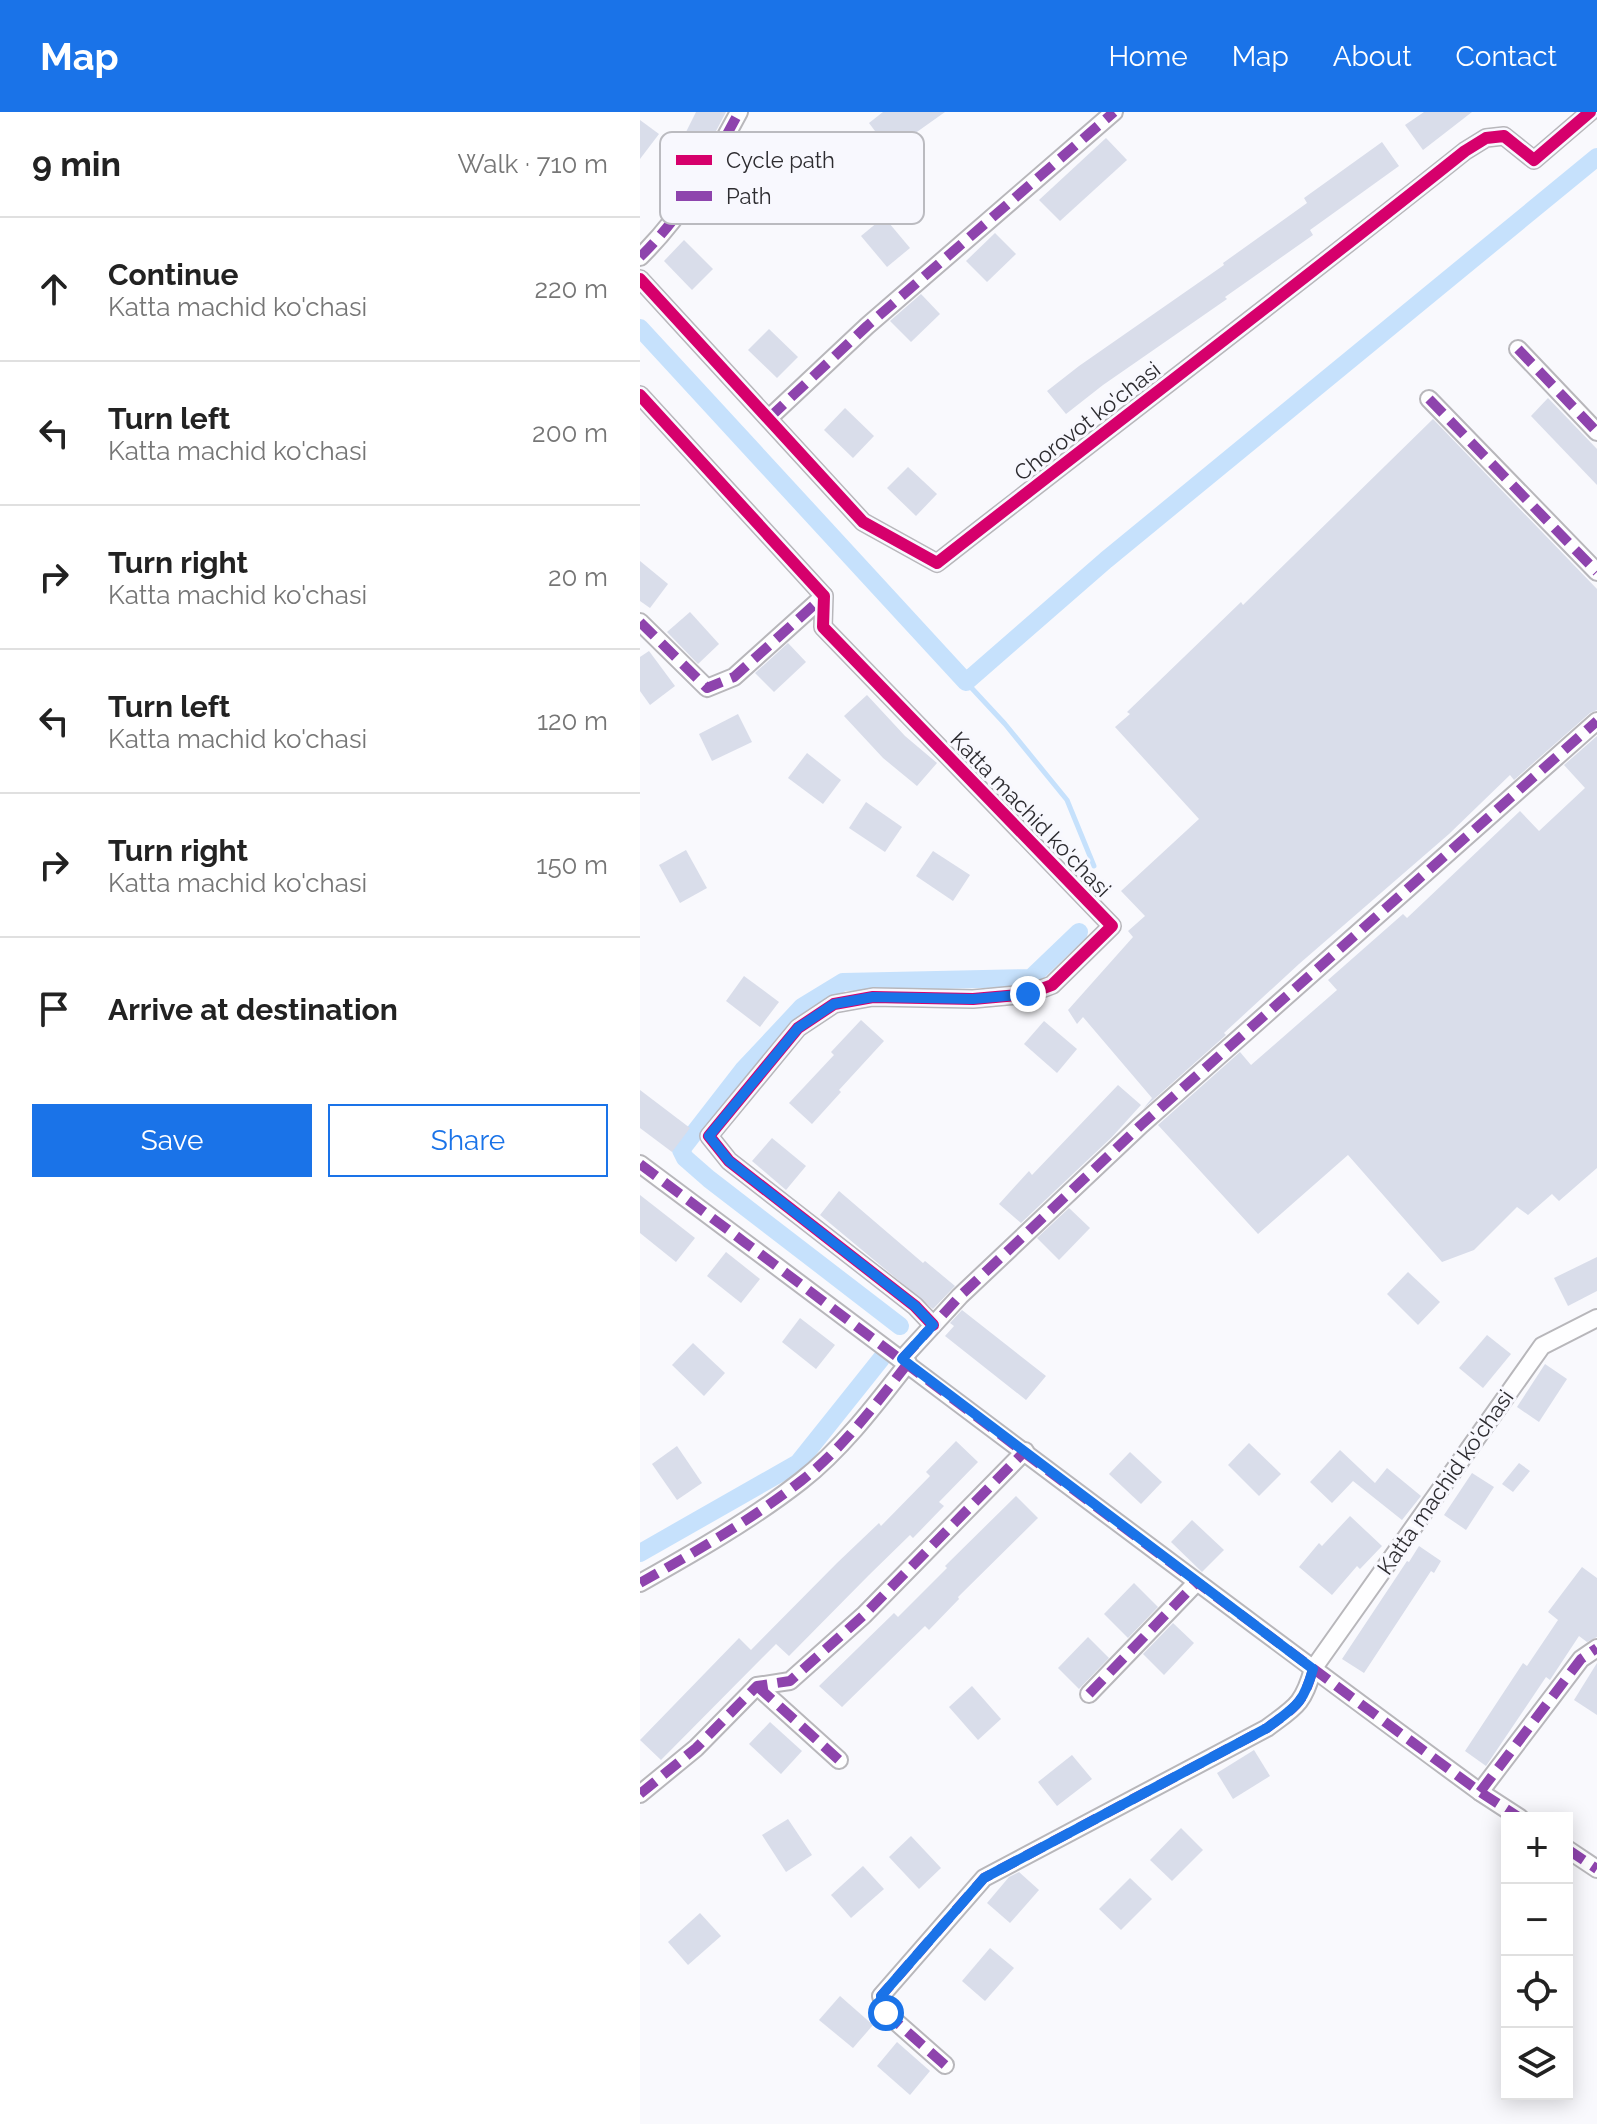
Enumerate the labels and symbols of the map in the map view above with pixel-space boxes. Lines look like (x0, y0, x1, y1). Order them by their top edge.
legend (660, 132, 924, 224)
text: Cycle path (726, 147, 835, 173)
text: Path (726, 183, 772, 209)
street label: Chorovot ko'chasi (1009, 356, 1165, 486)
street label: Katta machid ko'chasi (945, 726, 1117, 902)
route end (1010, 976, 1046, 1012)
street label: Katta machid ko'chasi (1371, 1385, 1519, 1579)
route start (868, 1995, 904, 2031)

